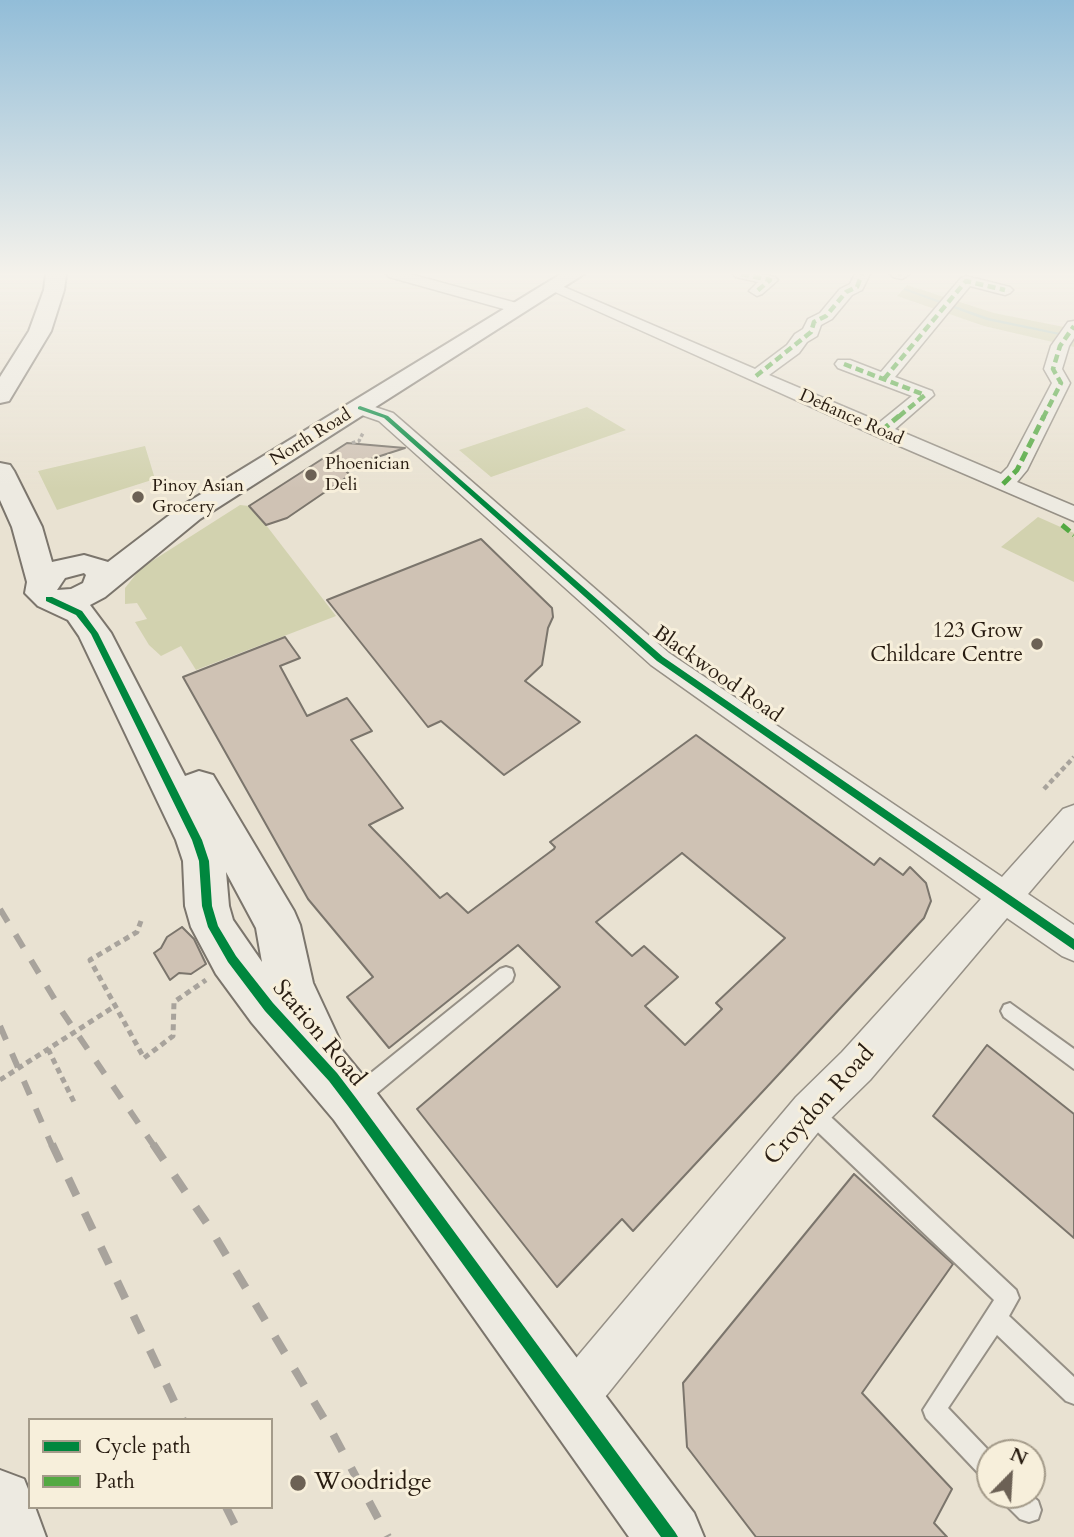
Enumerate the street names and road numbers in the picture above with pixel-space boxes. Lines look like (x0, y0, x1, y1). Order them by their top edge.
street label: Defiance Road (796, 385, 906, 451)
street label: North Road (266, 405, 356, 471)
street label: Blackwood Road (648, 621, 786, 729)
street label: Station Road (265, 975, 371, 1093)
street label: Croydon Road (759, 1040, 881, 1172)

